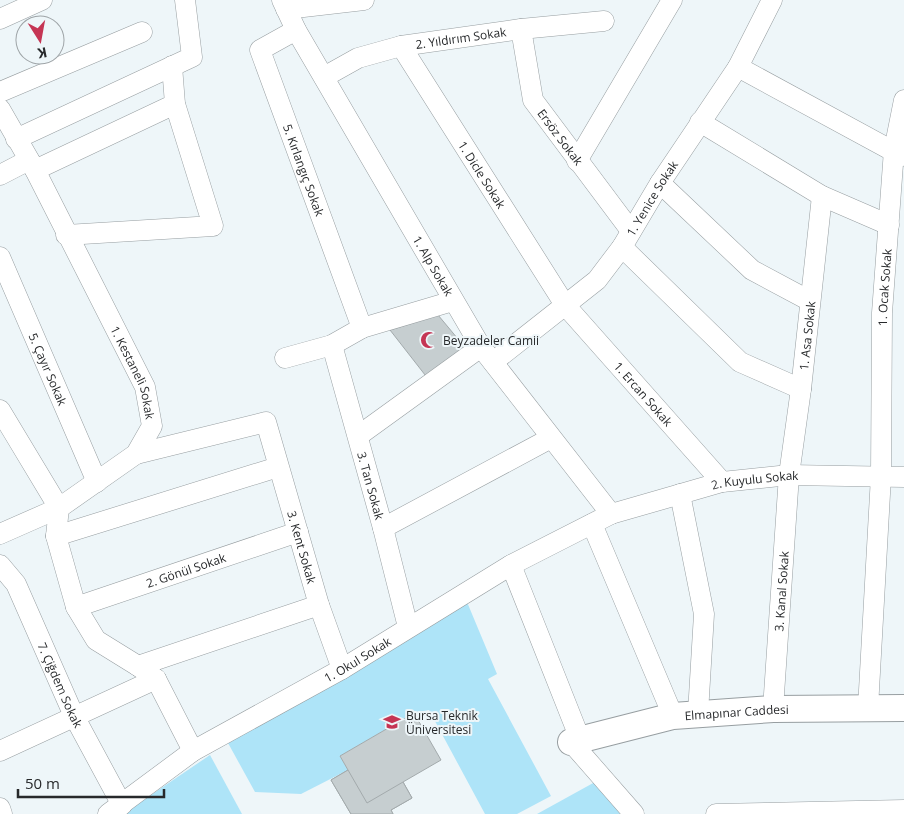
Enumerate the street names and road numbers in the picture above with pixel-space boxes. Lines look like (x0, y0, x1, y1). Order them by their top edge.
street label: 2. Yıldırım Sokak (414, 23, 508, 52)
street label: Ersöz Sokak (534, 105, 588, 169)
street label: 5. Kırlangıç Sokak (279, 122, 329, 219)
street label: 1. Dicle Sokak (455, 137, 510, 212)
street label: 1. Yenice Sokak (622, 156, 682, 239)
street label: 1. Alp Sokak (409, 232, 458, 300)
street label: 1. Ocak Sokak (873, 247, 895, 326)
street label: 1. Asa Sokak (795, 300, 819, 371)
street label: 1. Kestaneli Sokak (107, 323, 159, 421)
street label: 5. Çayır Sokak (25, 330, 72, 409)
street label: 1. Ercan Sokak (610, 358, 677, 430)
street label: 3. Tan Sokak (354, 450, 389, 522)
street label: 2. Kuyulu Sokak (709, 466, 799, 493)
street label: 3. Kent Sokak (284, 509, 321, 586)
street label: 2. Gönül Sokak (144, 548, 229, 591)
street label: 3. Kanal Sokak (770, 550, 792, 632)
street label: 1. Okul Sokak (321, 632, 395, 686)
street label: 7. Çiğdem Sokak (34, 639, 87, 731)
street label: Elmapınar Caddesi (684, 700, 789, 724)

